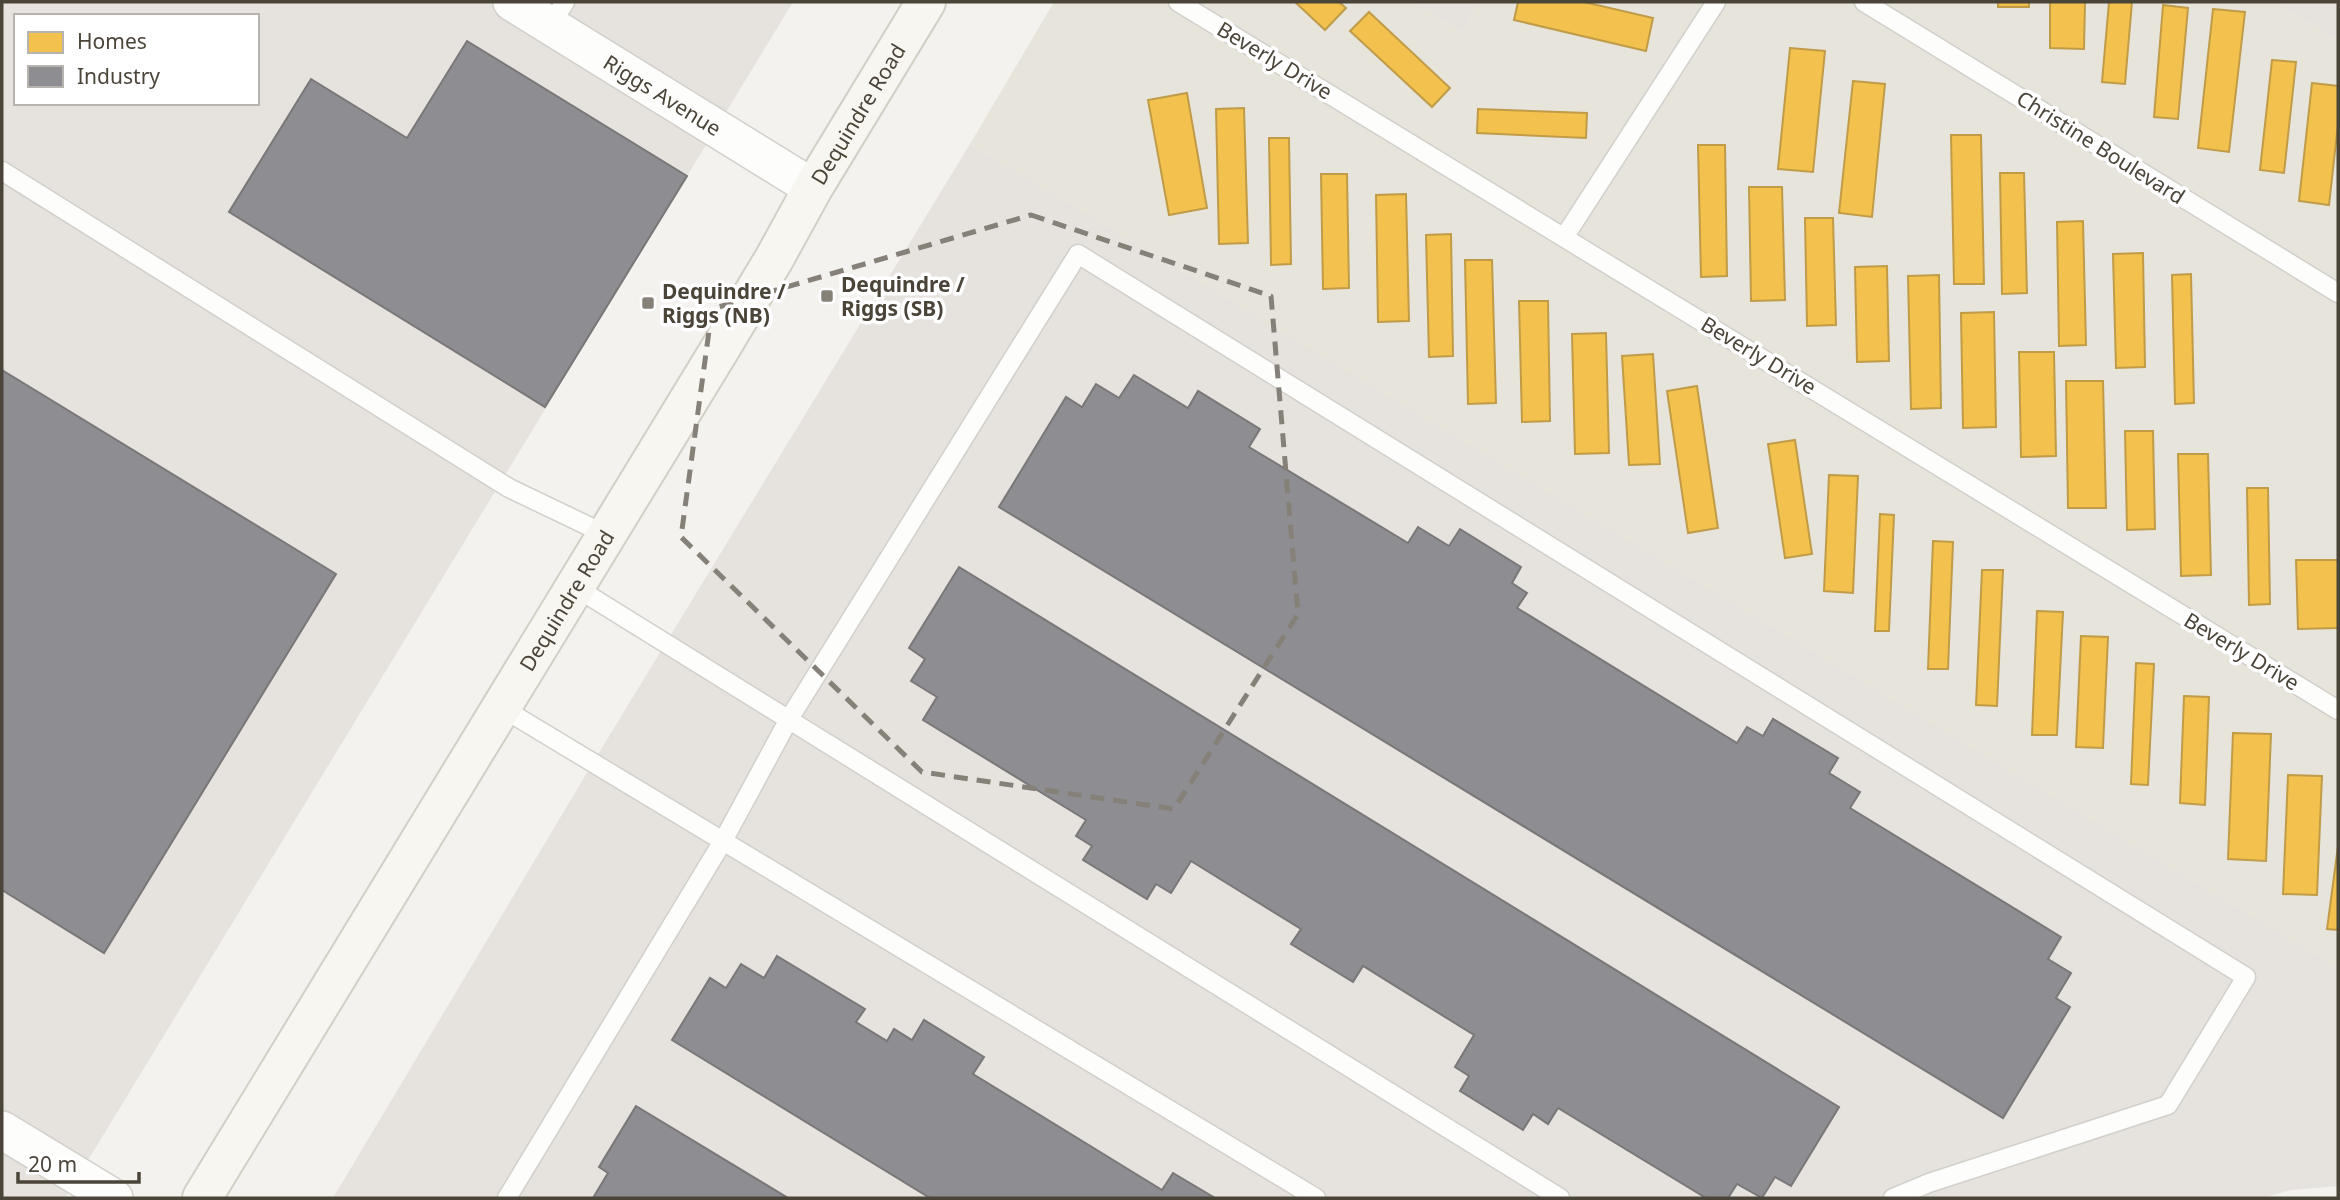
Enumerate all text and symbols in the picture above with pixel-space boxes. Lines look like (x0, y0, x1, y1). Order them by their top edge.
legend (14, 14, 259, 105)
street label: Beverly Drive (1212, 15, 1338, 105)
text: Homes (77, 27, 147, 55)
street label: Dequindre Road (804, 38, 912, 190)
street label: Riggs Avenue (598, 48, 727, 142)
text: Industry (77, 62, 160, 90)
street label: Christine Boulevard (2012, 84, 2190, 210)
place label: Dequindre / Riggs (SB) (841, 270, 965, 322)
place label: Dequindre / Riggs (NB) (662, 277, 786, 329)
marker: Dequindre / Riggs (SB) (819, 288, 835, 304)
marker: Dequindre / Riggs (NB) (640, 295, 656, 311)
street label: Beverly Drive (1696, 310, 1822, 400)
street label: Dequindre Road (513, 525, 620, 676)
street label: Beverly Drive (2179, 606, 2305, 696)
scale bar (18, 1140, 138, 1184)
text: 20 m (28, 1150, 77, 1178)

